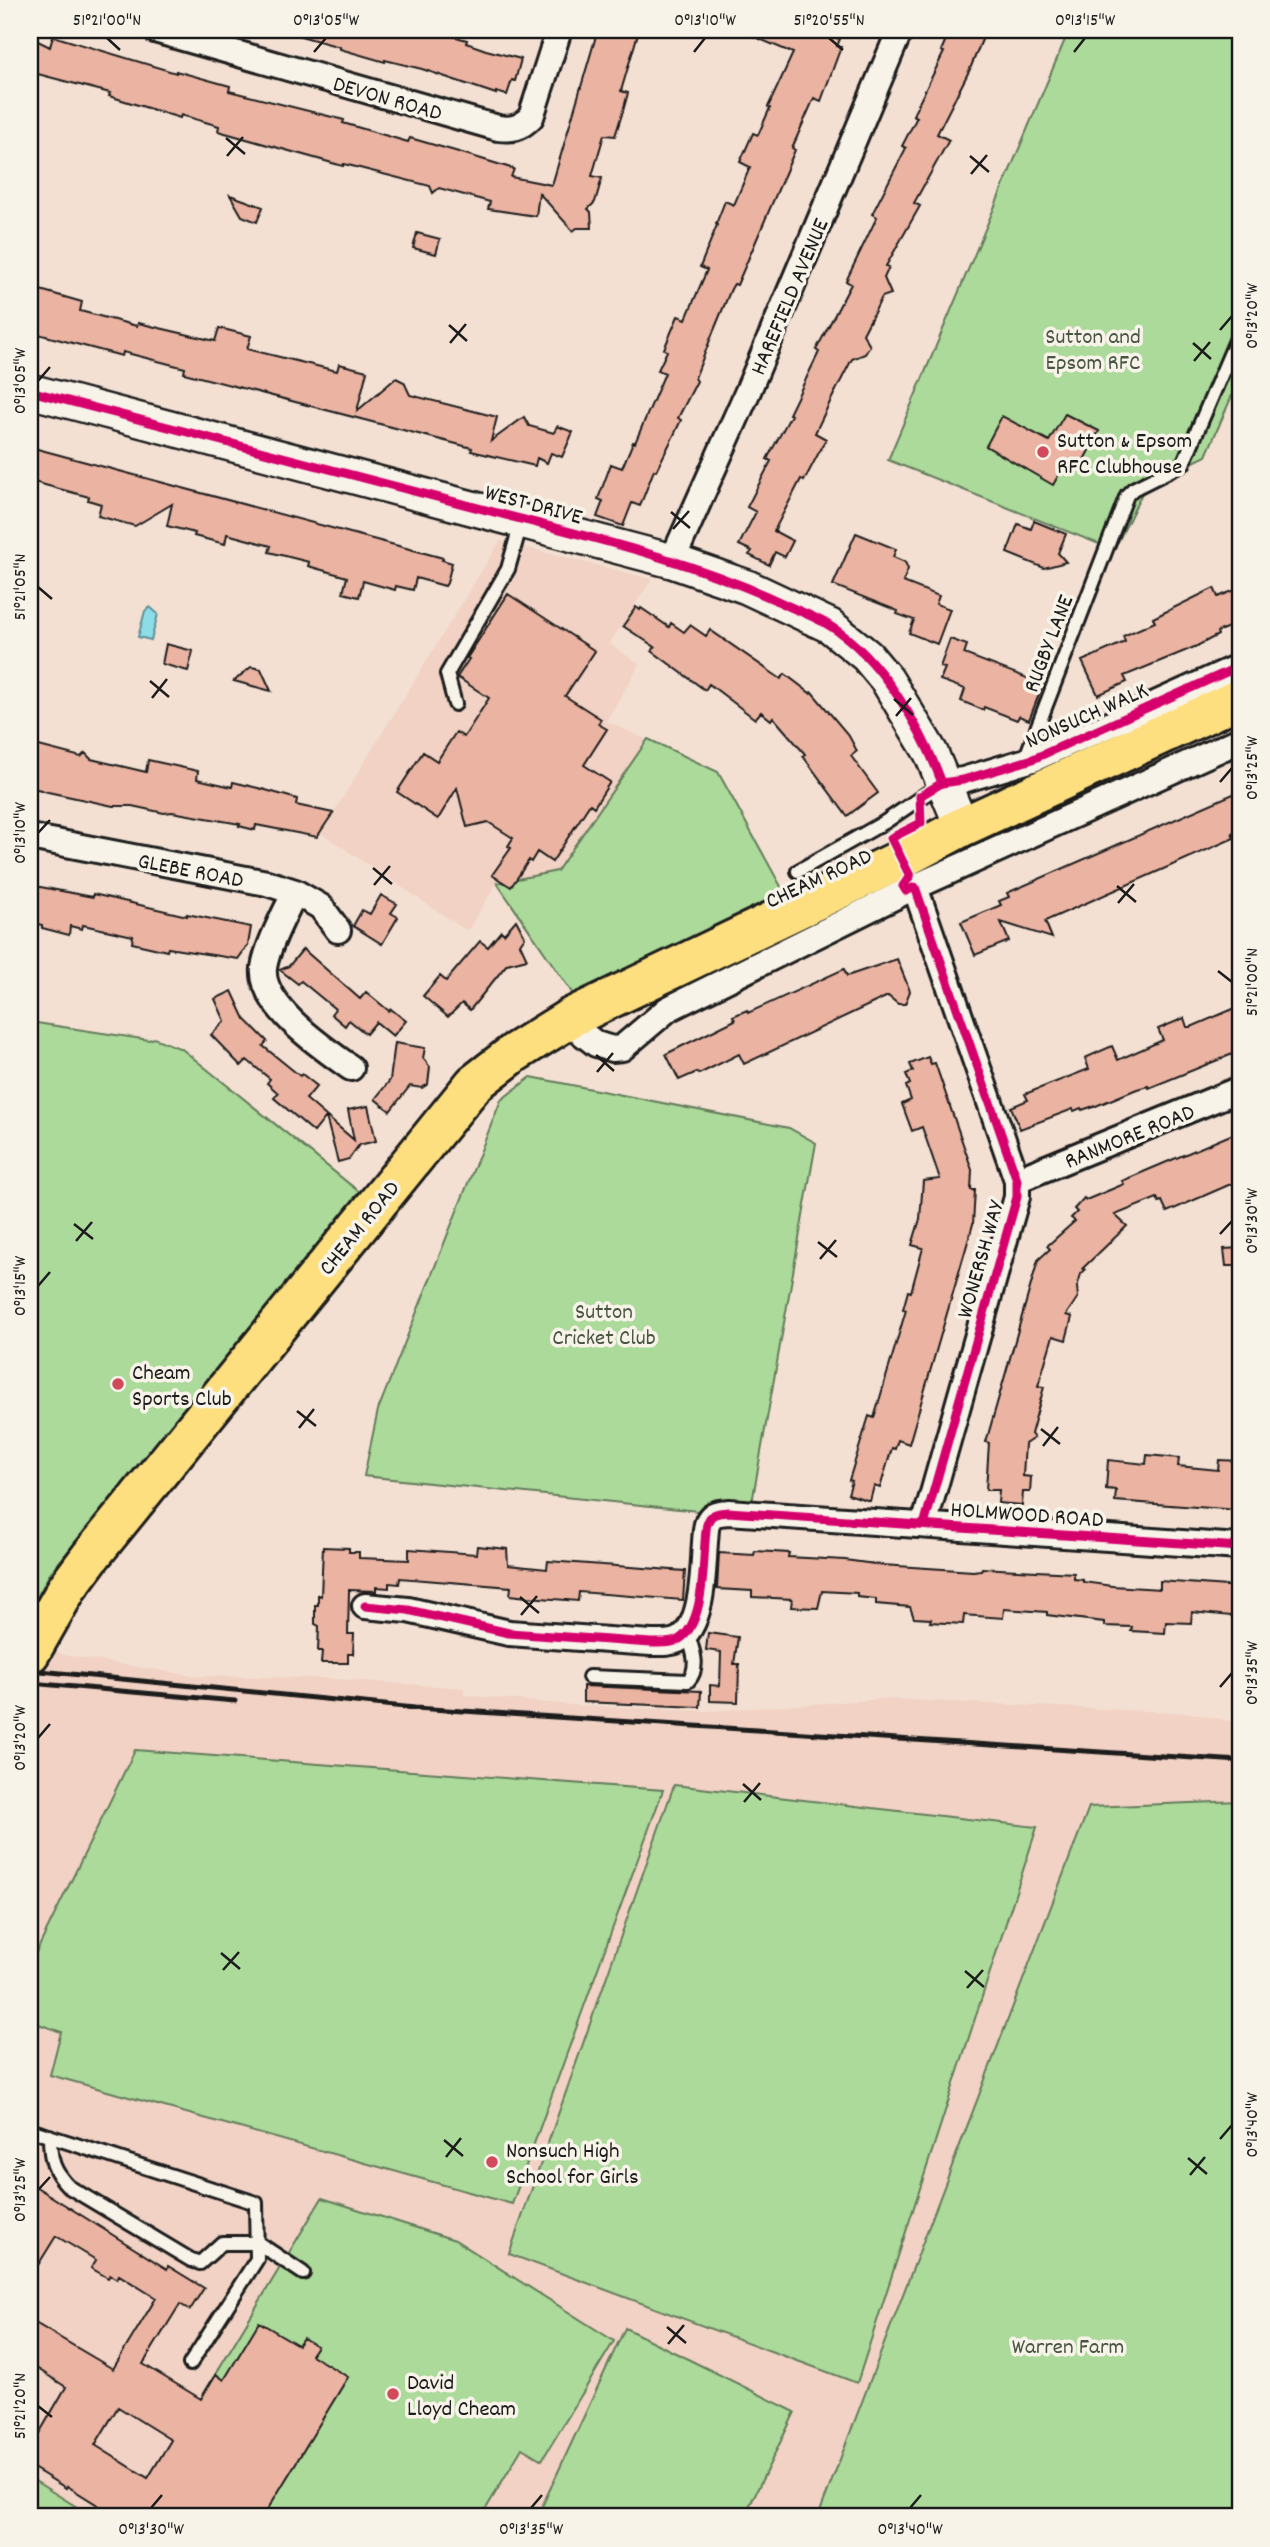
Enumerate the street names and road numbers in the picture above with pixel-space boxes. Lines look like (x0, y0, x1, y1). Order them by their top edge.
street label: DEVON ROAD (329, 69, 446, 132)
street label: HAREFIELD AVENUE (743, 213, 839, 381)
street label: WEST DRIVE (481, 478, 586, 535)
street label: RUGBY LANE (1017, 590, 1084, 698)
street label: NONSUCH WALK (1021, 675, 1154, 759)
street label: CHEAM ROAD (761, 841, 878, 919)
street label: GLEBE ROAD (135, 846, 246, 899)
street label: RANMORE ROAD (1060, 1097, 1200, 1179)
street label: CHEAM ROAD (312, 1175, 409, 1284)
street label: WONERSH WAY (950, 1197, 1015, 1323)
street label: HOLMWOOD ROAD (949, 1495, 1105, 1538)

